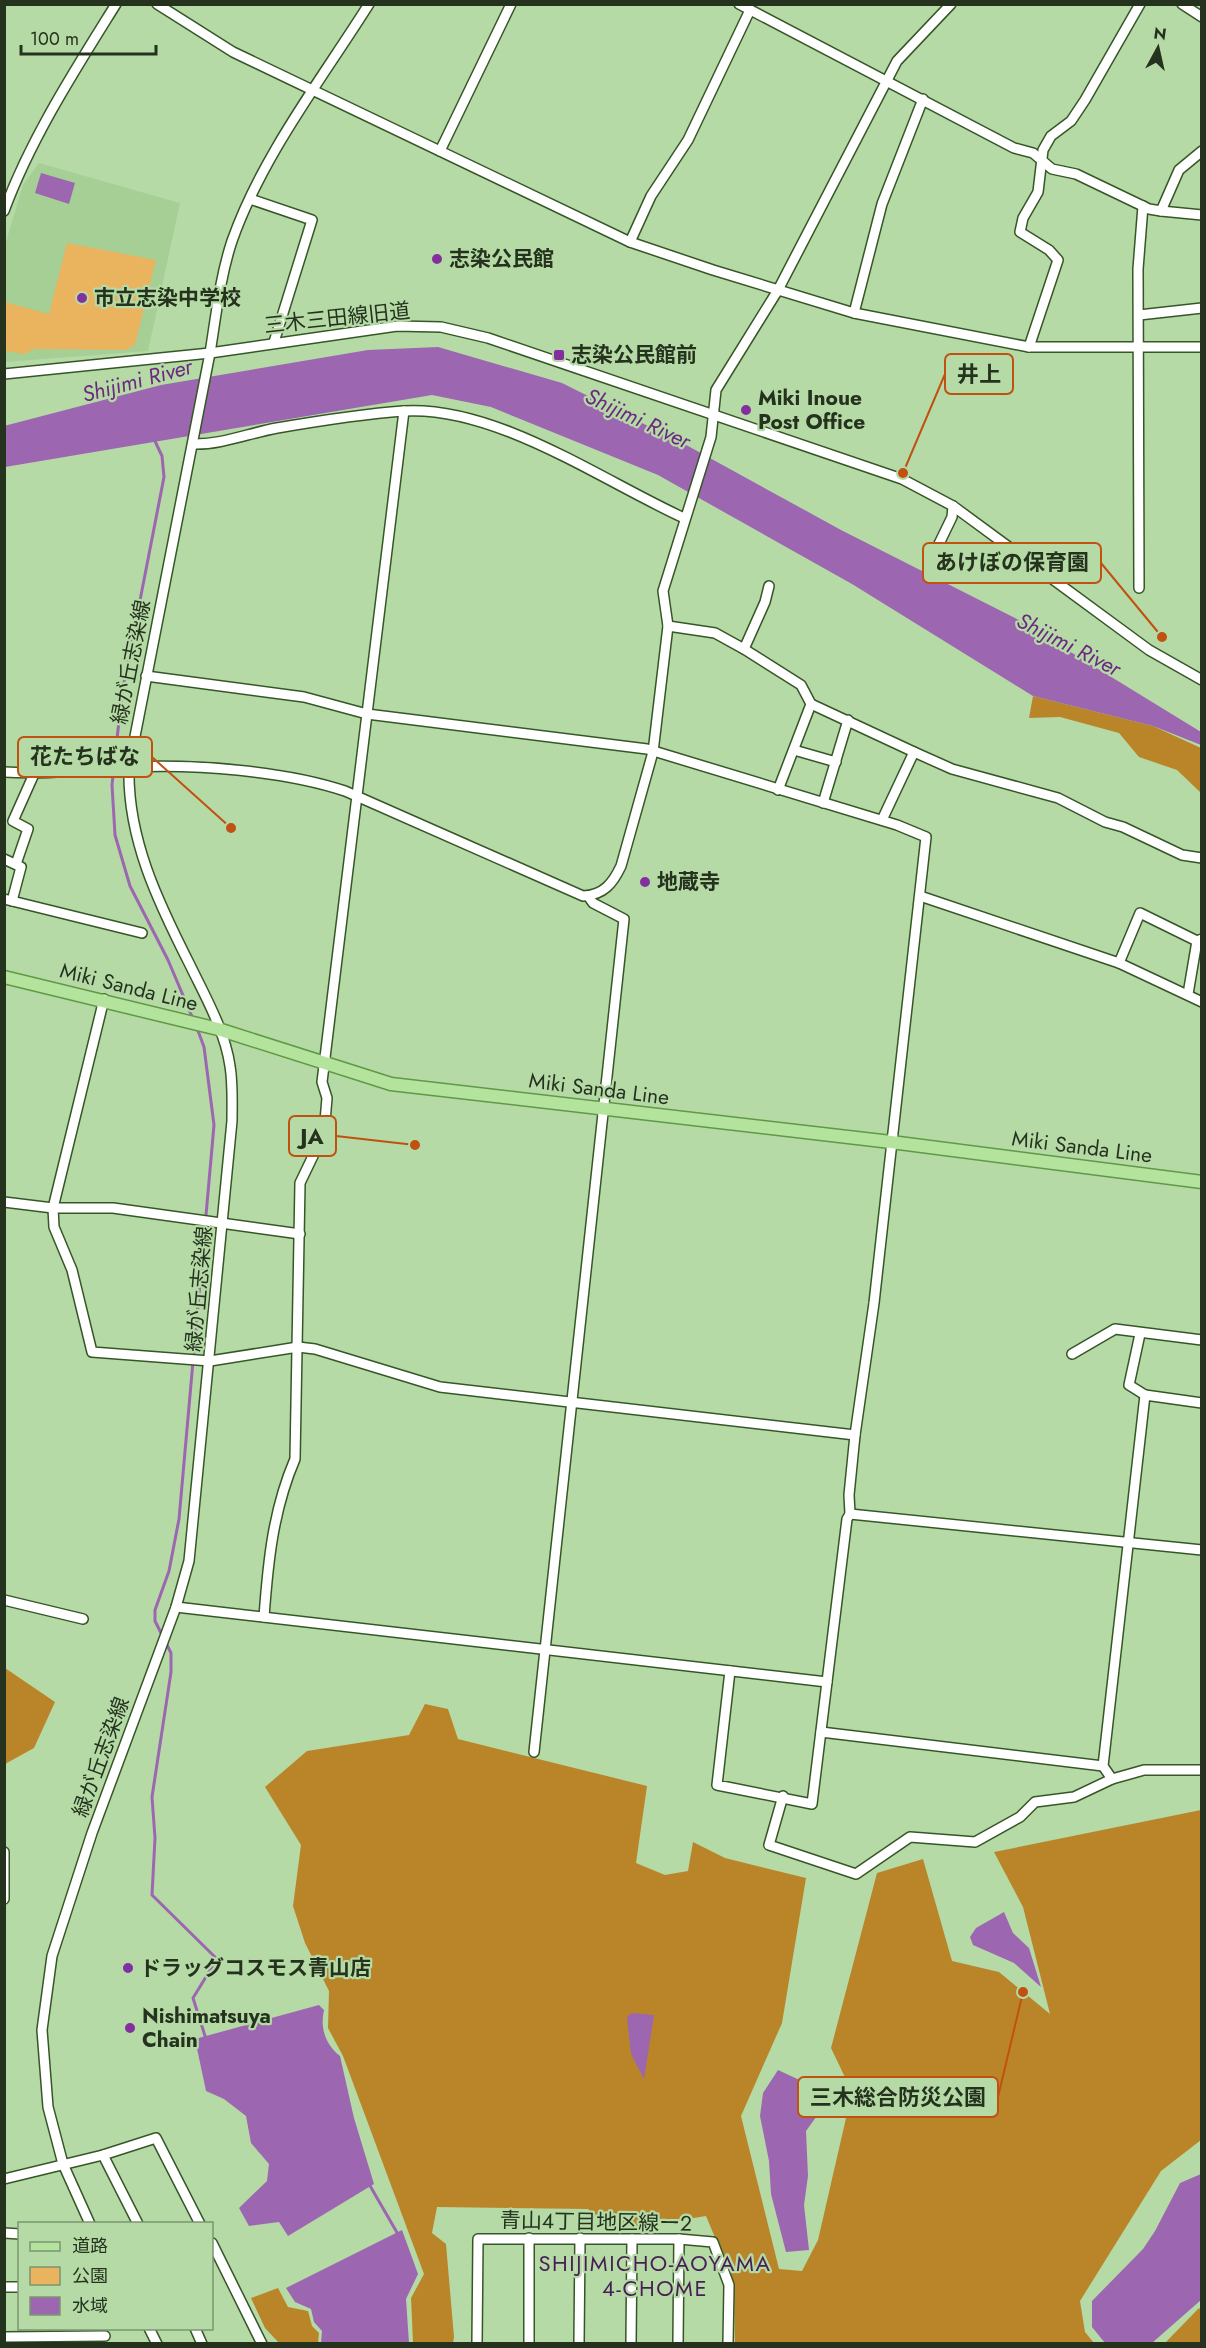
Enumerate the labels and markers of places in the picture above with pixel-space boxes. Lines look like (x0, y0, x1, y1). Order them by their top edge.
place label: 志染公民館 (449, 244, 554, 274)
marker: 志染公民館 (430, 252, 444, 266)
place label: 市立志染中学校 (94, 283, 241, 313)
marker: 市立志染中学校 (75, 291, 89, 305)
place label: 志染公民館前 (571, 340, 697, 370)
marker: 志染公民館前 (552, 348, 566, 362)
callout: 井上 (945, 354, 1013, 394)
place label: Miki Inoue Post Office (758, 383, 865, 437)
marker: Miki Inoue Post Office (739, 403, 753, 417)
callout: あけぼの保育園 (923, 543, 1101, 583)
callout: 花たちばな (18, 737, 152, 777)
place label: 地蔵寺 (657, 867, 720, 897)
marker: 地蔵寺 (638, 875, 652, 889)
callout: JA (289, 1116, 336, 1156)
place label: ドラッグコスモス青山店 (140, 1953, 371, 1983)
marker: ドラッグコスモス青山店 (121, 1961, 135, 1975)
place label: Nishimatsuya Chain (142, 2001, 271, 2055)
marker: Nishimatsuya Chain (123, 2021, 137, 2035)
callout: 三木総合防災公園 (798, 2077, 998, 2117)

